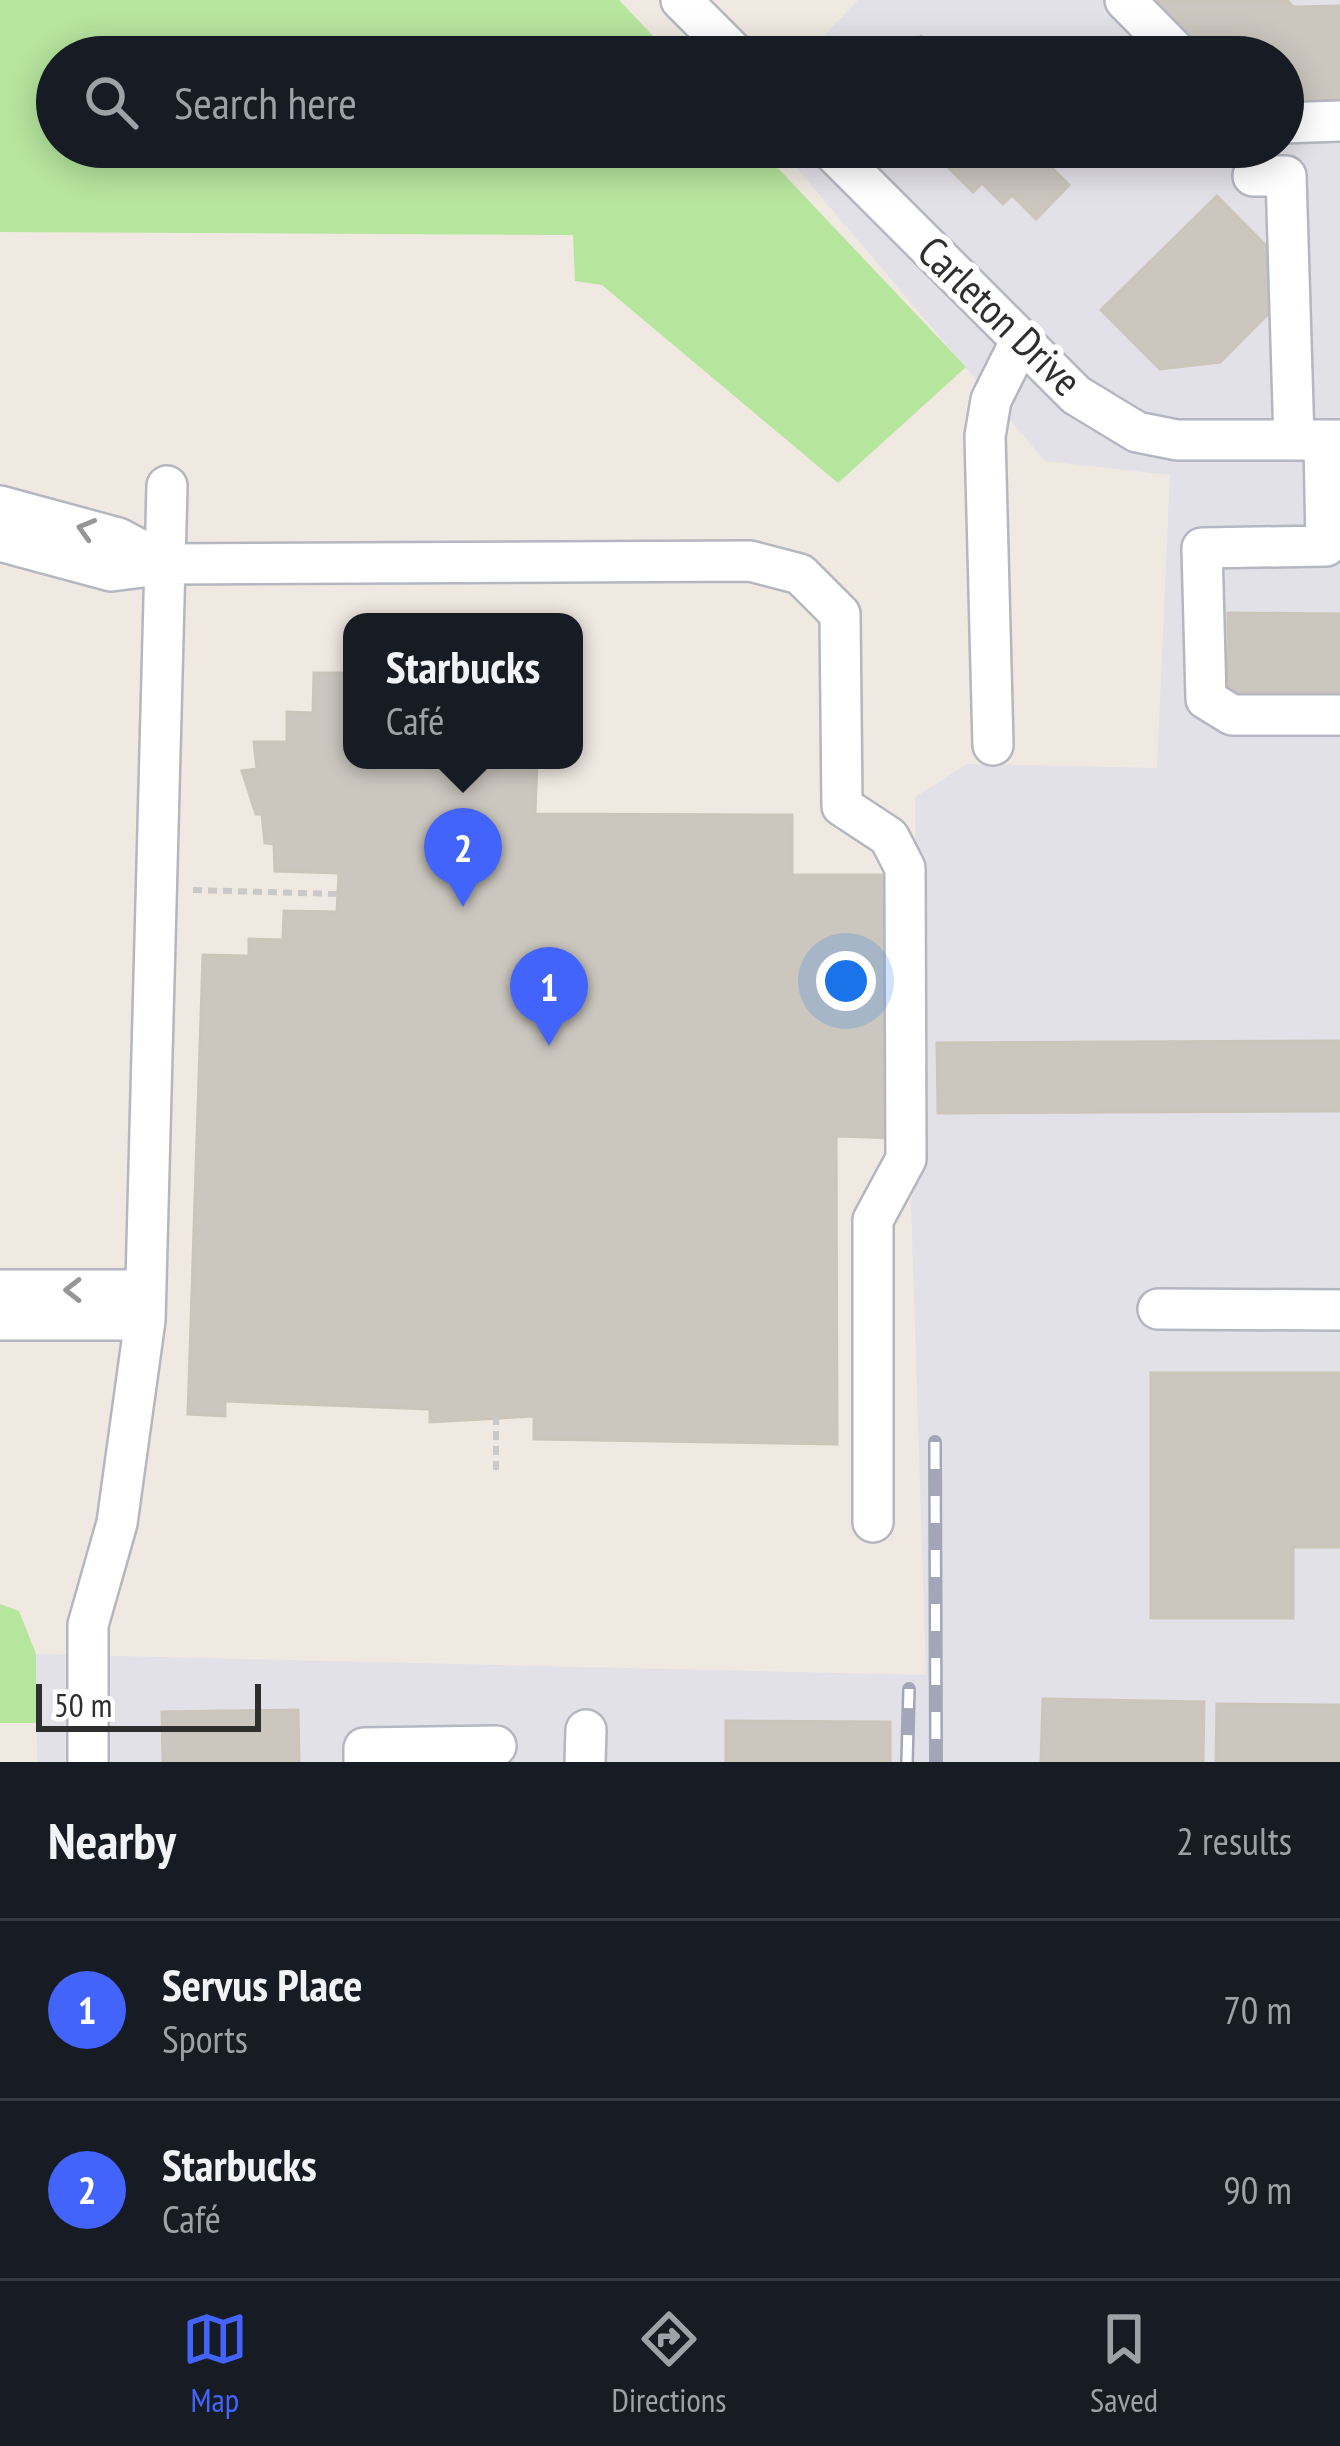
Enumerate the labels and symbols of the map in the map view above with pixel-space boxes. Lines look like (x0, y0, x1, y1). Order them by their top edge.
street label: Carleton Drive (907, 224, 1094, 407)
one-way arrow (76, 519, 96, 544)
pin: 2 (424, 808, 502, 907)
pin: 1 (510, 947, 588, 1046)
your location (816, 951, 876, 1011)
one-way arrow (63, 1277, 81, 1303)
scale bar (36, 1678, 261, 1731)

